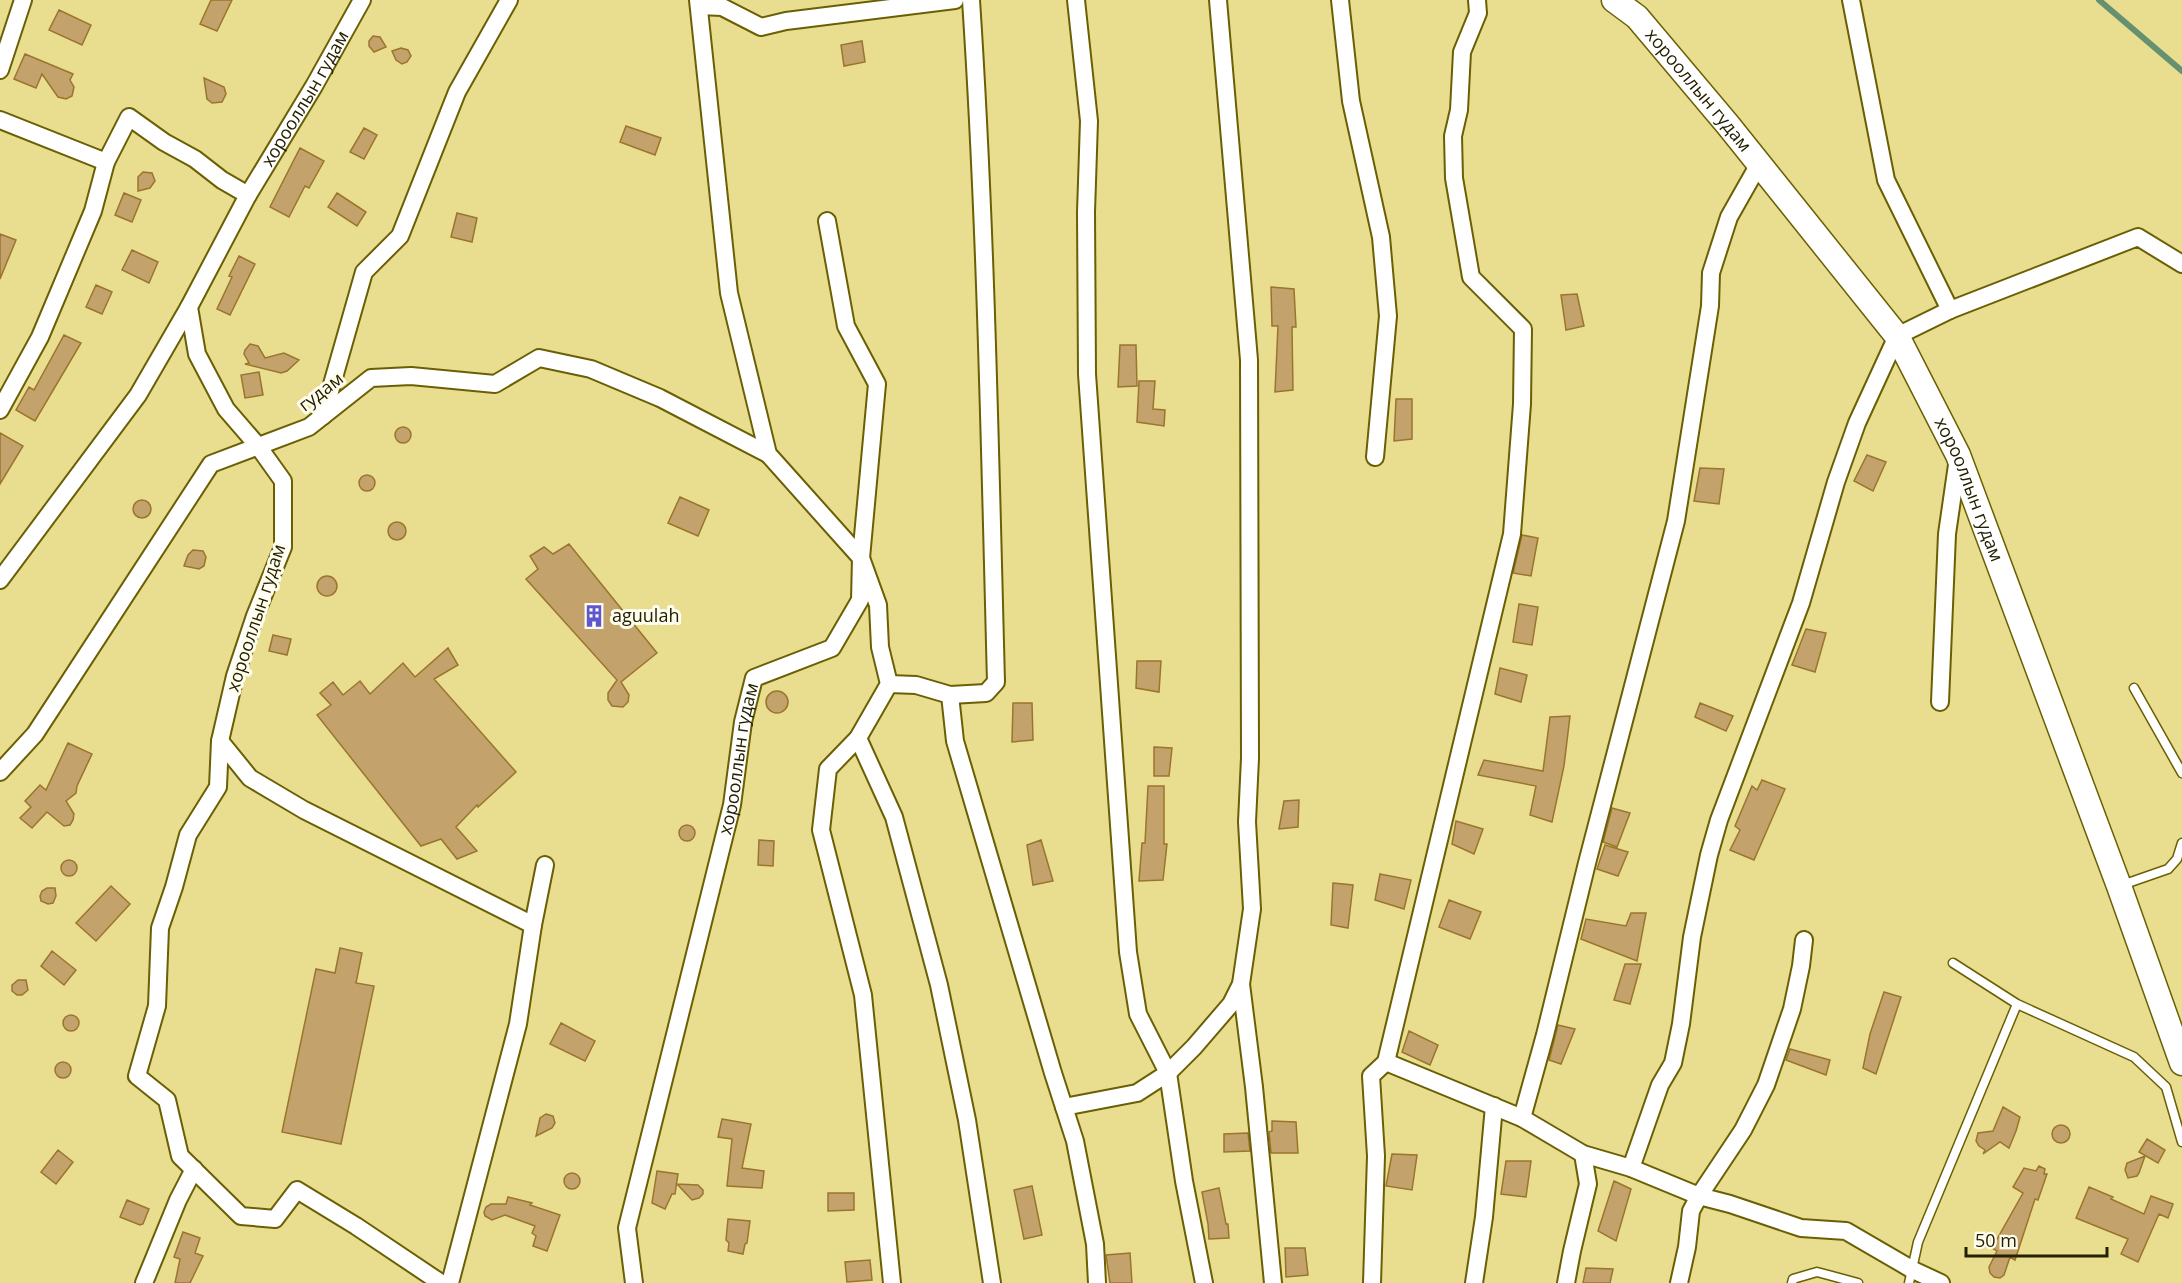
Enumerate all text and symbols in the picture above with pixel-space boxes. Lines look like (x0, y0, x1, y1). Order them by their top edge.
street label: хорооллын гудам (1640, 23, 1758, 156)
street label: хорооллын гудам (255, 26, 354, 171)
street label: гудам (293, 366, 348, 416)
street label: хорооллын гудам (1930, 413, 2010, 565)
street label: хорооллын гудам (220, 541, 290, 695)
building icon: aguulah (581, 603, 607, 629)
place label: aguulah (612, 603, 679, 627)
street label: хорооллын гудам (712, 680, 763, 837)
scale bar (1966, 1220, 2107, 1258)
text: 50 m (1975, 1228, 2017, 1252)

